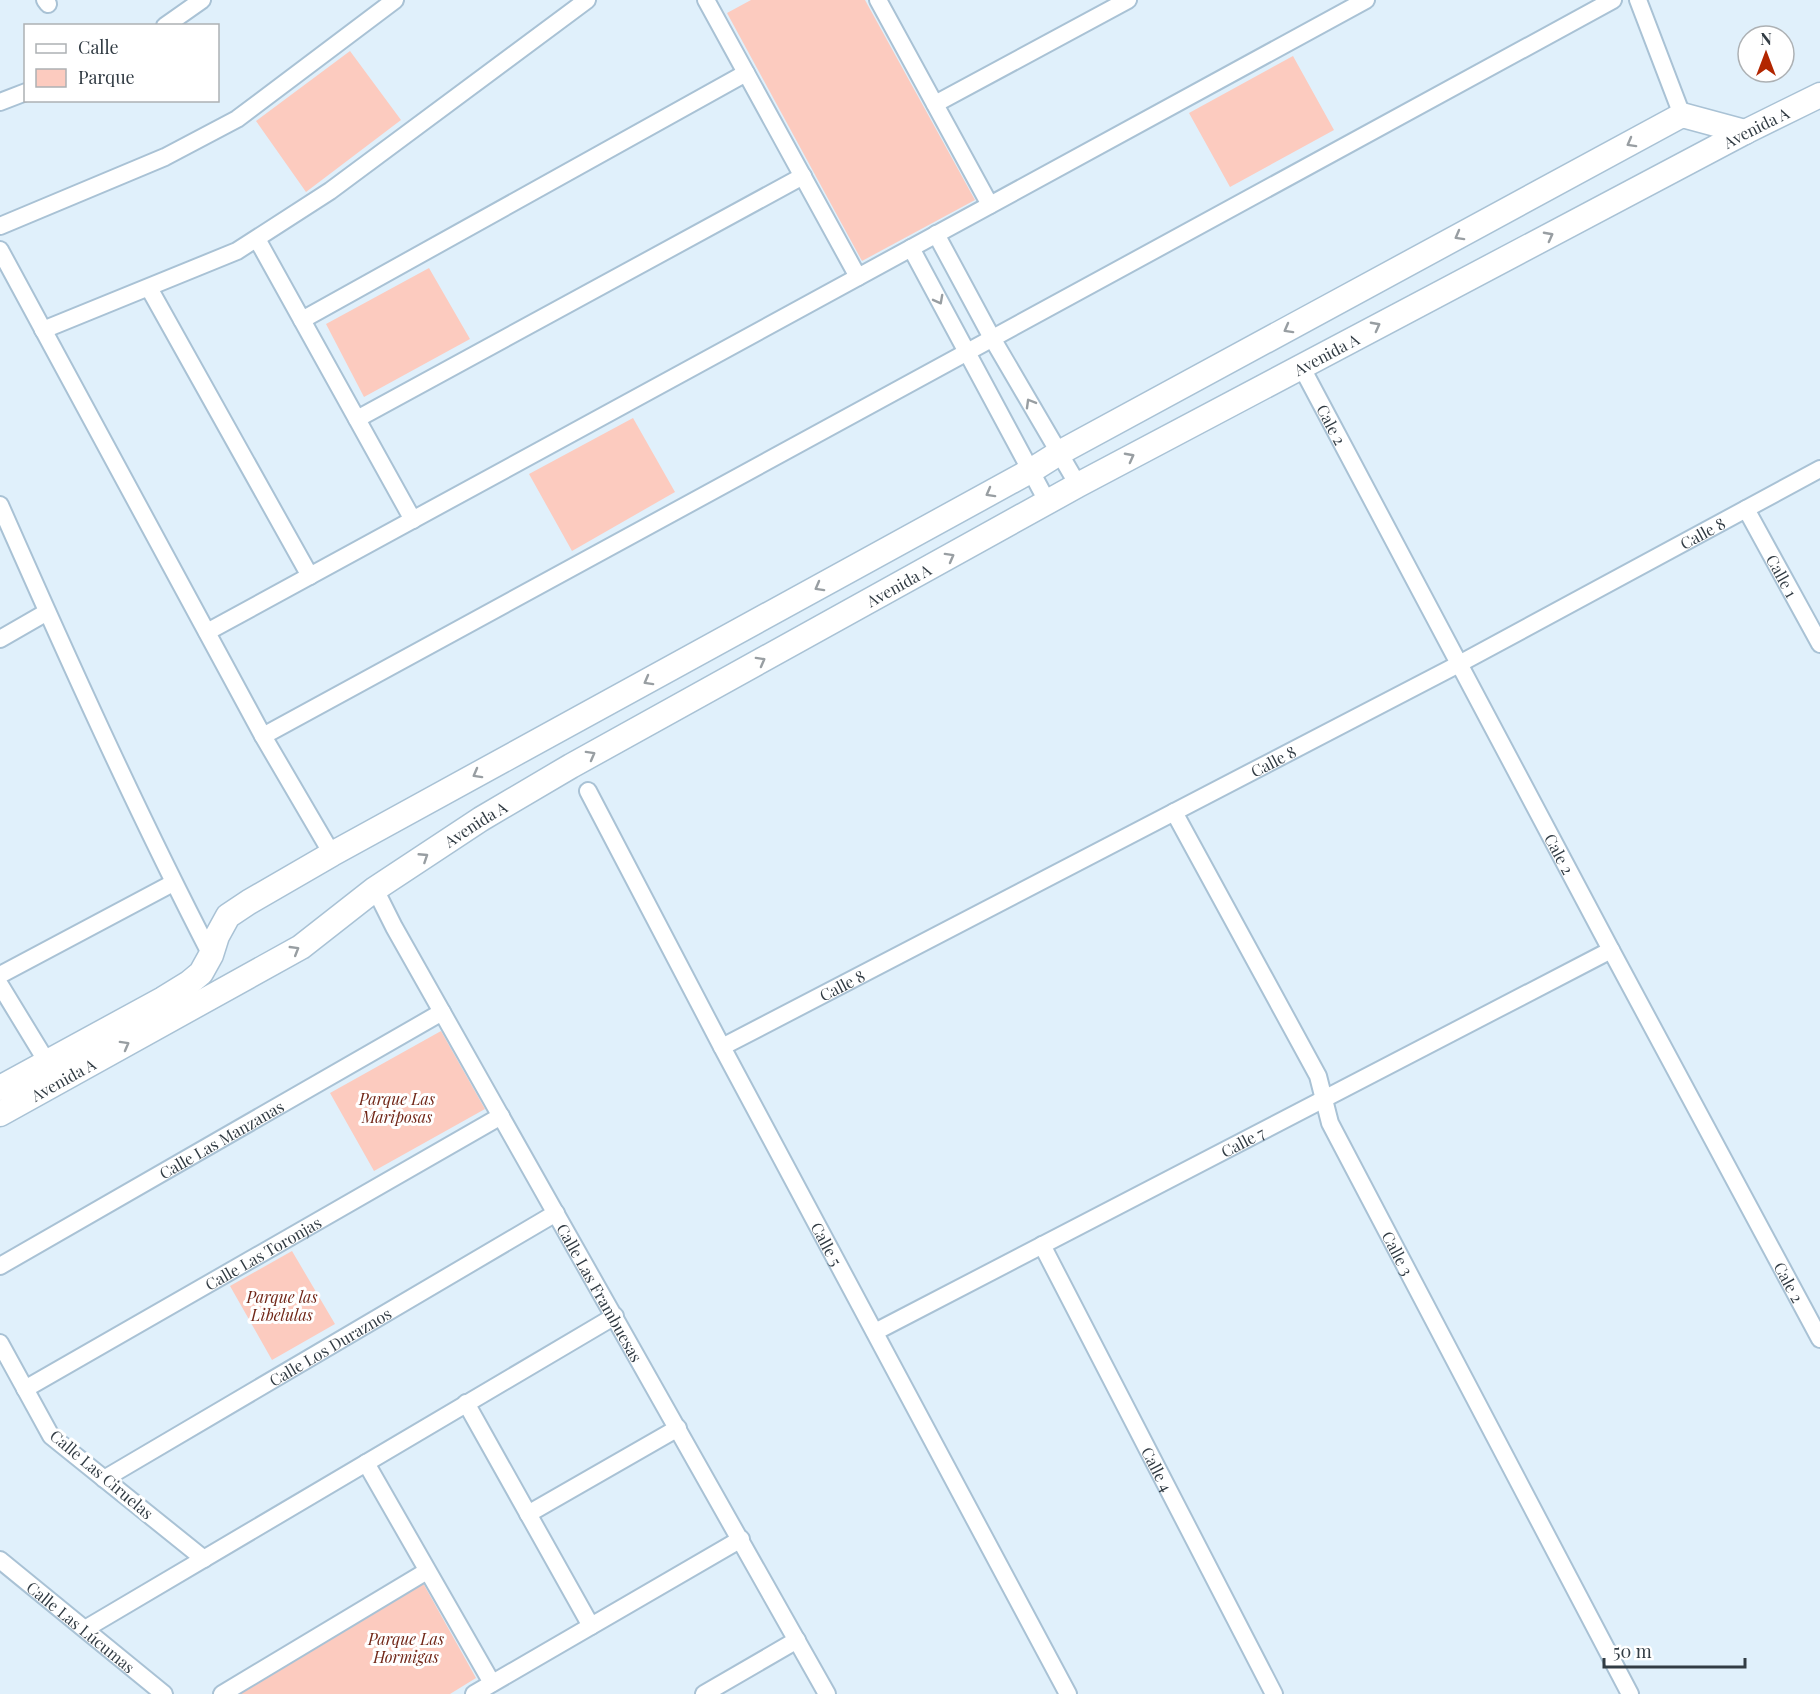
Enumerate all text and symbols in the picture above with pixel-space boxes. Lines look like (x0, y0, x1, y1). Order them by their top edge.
legend (24, 24, 219, 102)
north arrow (1736, 24, 1796, 84)
text: N (1760, 28, 1772, 49)
text: Calle (78, 35, 119, 59)
text: Parque (78, 65, 135, 89)
street label: Avenida A (1719, 101, 1793, 153)
one-way arrow (1626, 136, 1637, 147)
one-way arrow (1455, 229, 1465, 240)
one-way arrow (1543, 231, 1554, 243)
one-way arrow (932, 293, 943, 304)
one-way arrow (1284, 322, 1294, 333)
one-way arrow (1370, 322, 1381, 333)
street label: Avenida A (1289, 327, 1363, 380)
one-way arrow (1025, 399, 1037, 409)
street label: Cale 2 (1313, 400, 1351, 448)
one-way arrow (1124, 453, 1134, 464)
one-way arrow (986, 486, 996, 497)
street label: Calle 8 (1676, 512, 1728, 553)
street label: Calle 1 (1762, 550, 1803, 601)
one-way arrow (944, 552, 955, 564)
street label: Avenida A (861, 558, 935, 611)
one-way arrow (815, 580, 825, 591)
one-way arrow (755, 657, 765, 668)
one-way arrow (644, 674, 654, 685)
street label: Calle 8 (1247, 740, 1299, 781)
one-way arrow (584, 751, 595, 762)
one-way arrow (473, 767, 483, 779)
street label: Avenida A (439, 795, 511, 852)
street label: Cale 2 (1540, 830, 1579, 878)
one-way arrow (418, 852, 428, 864)
one-way arrow (289, 946, 299, 957)
street label: Calle 8 (815, 964, 868, 1005)
one-way arrow (118, 1041, 129, 1052)
street label: Avenida A (26, 1052, 100, 1106)
park label: Parque Las Mariposas (358, 1088, 435, 1127)
street label: Calle Las Manzanas (155, 1095, 287, 1183)
street label: Calle 7 (1217, 1121, 1268, 1161)
street label: Calle Las Toronjas (201, 1211, 325, 1294)
street label: Calle 5 (807, 1218, 847, 1269)
street label: Calle Las Frambuesas (553, 1219, 648, 1365)
street label: Calle 3 (1378, 1227, 1419, 1279)
street label: Cale 2 (1770, 1258, 1809, 1306)
park label: Parque las Libelulas (245, 1286, 318, 1325)
street label: Calle Los Duraznos (265, 1302, 395, 1390)
street label: Calle Las Ciruelas (46, 1425, 158, 1523)
street label: Calle 4 (1137, 1443, 1178, 1495)
street label: Calle Las Lúcumas (23, 1576, 140, 1677)
park label: Parque Las Hormigas (367, 1628, 444, 1667)
scale bar (1604, 1631, 1745, 1669)
text: 50 m (1613, 1639, 1652, 1663)

